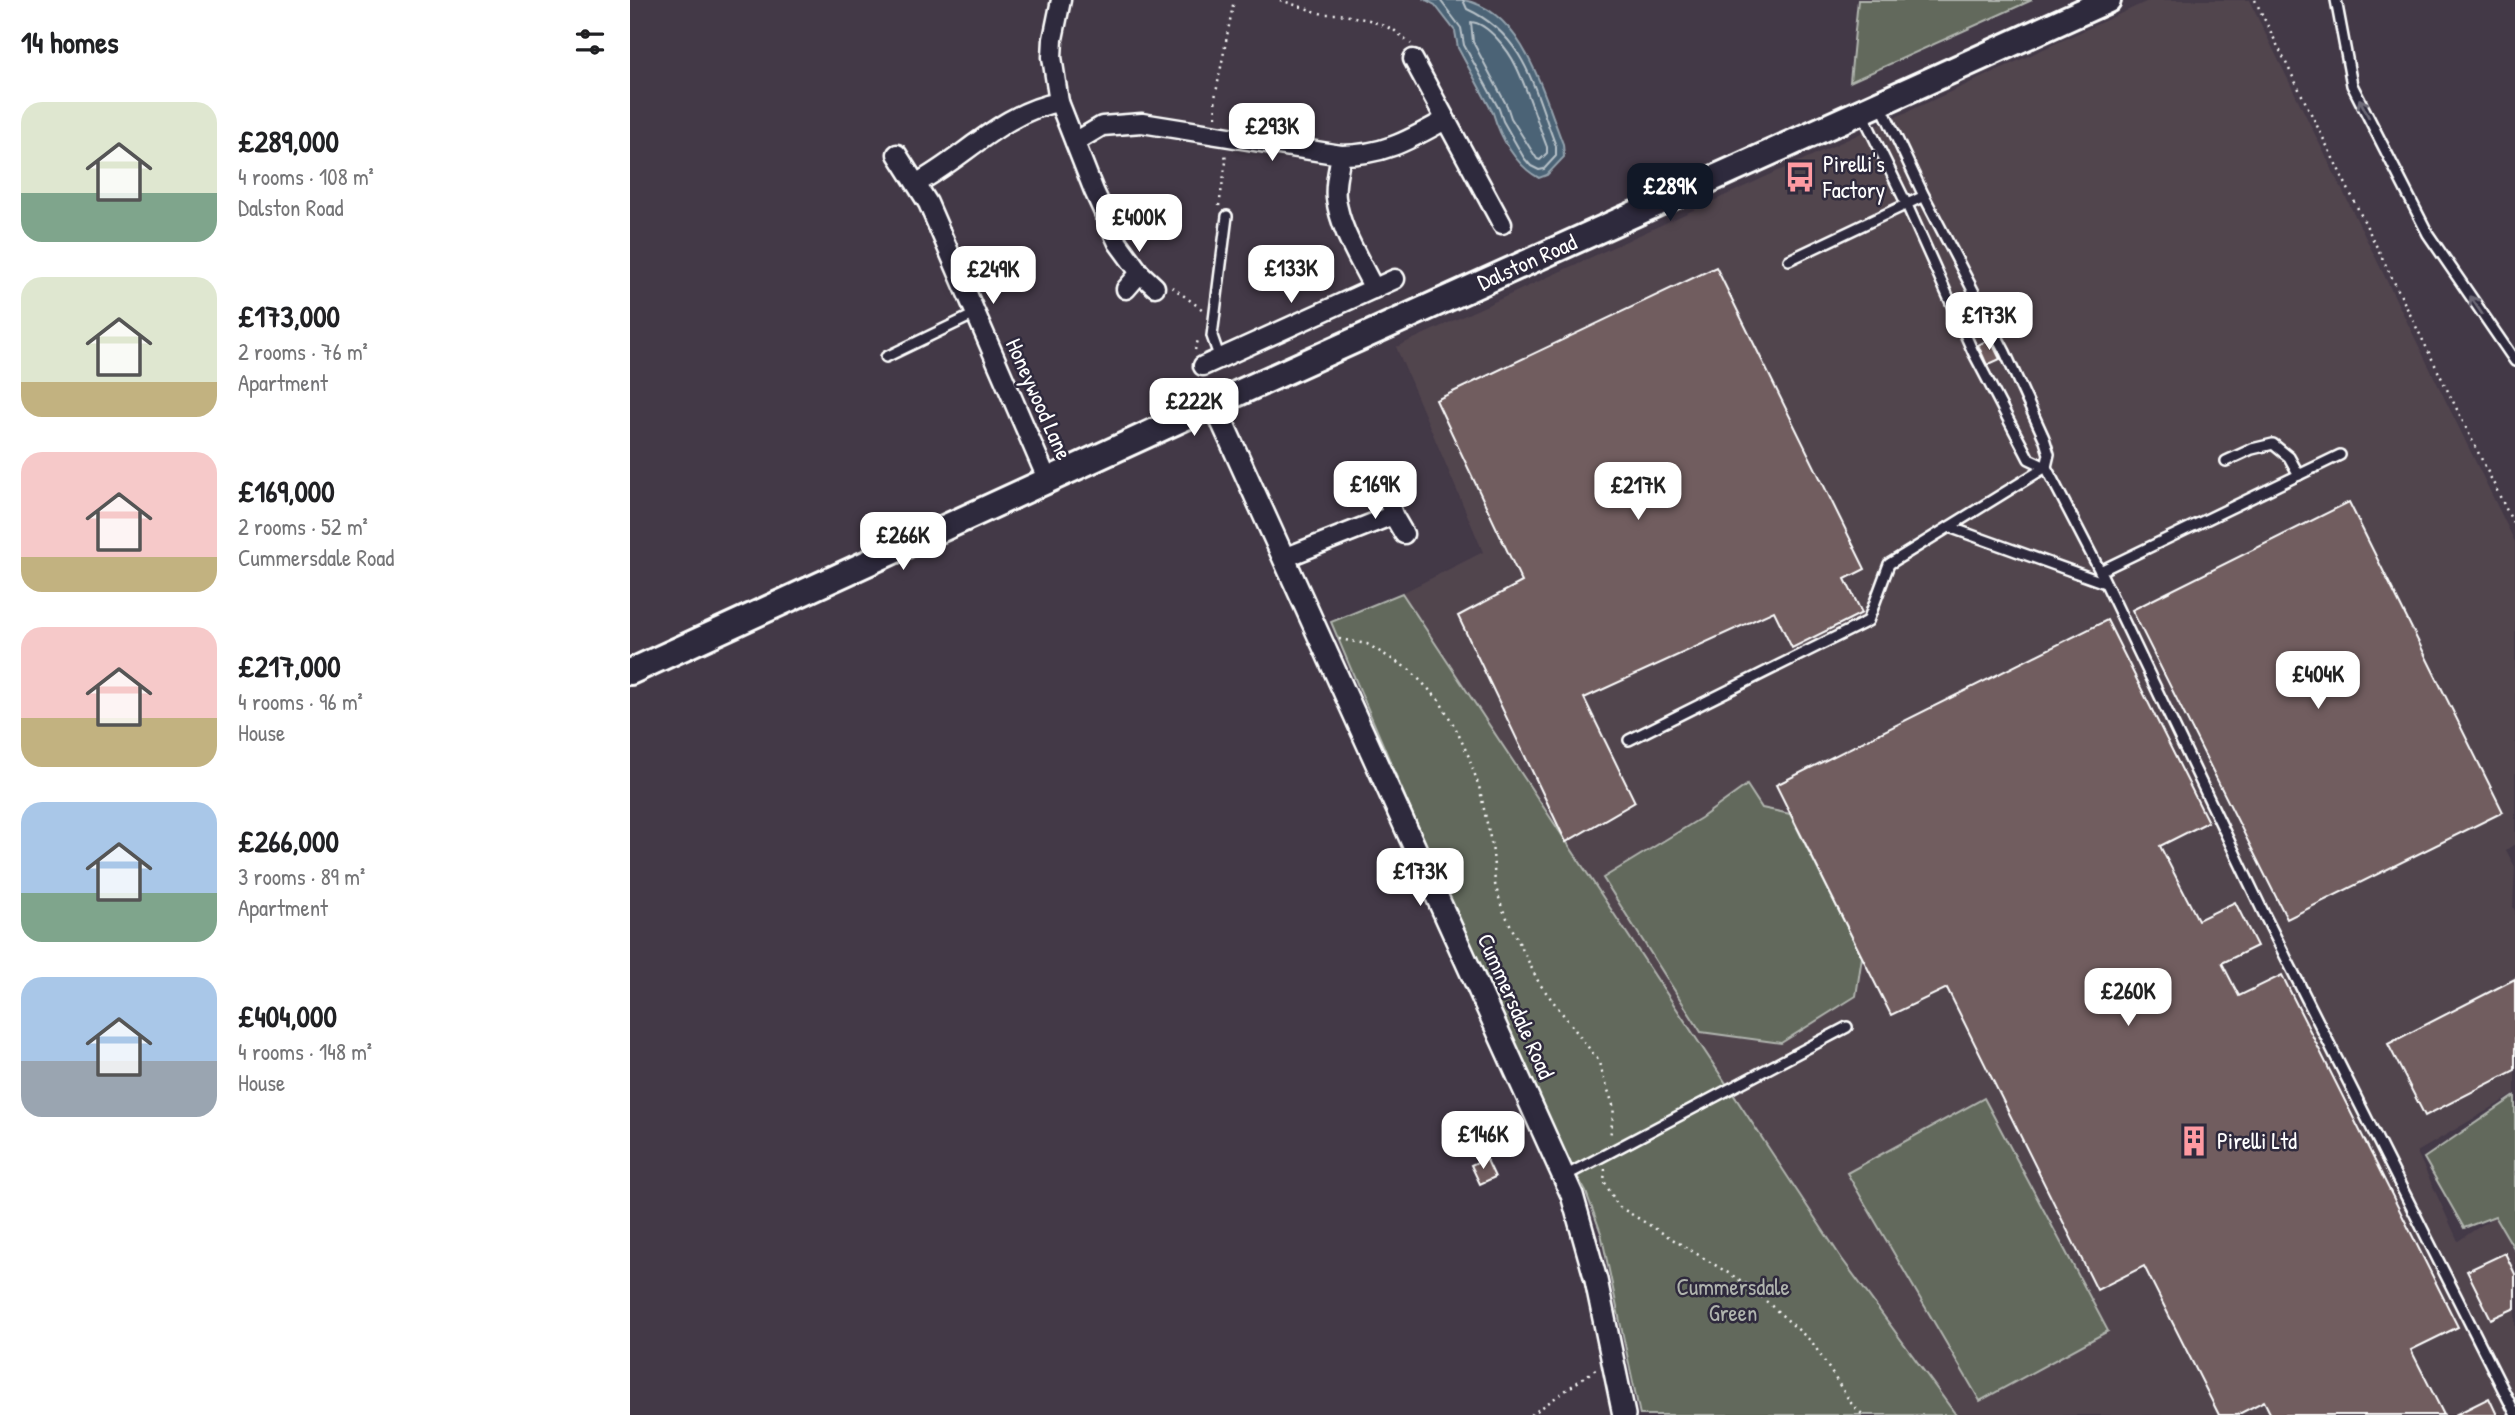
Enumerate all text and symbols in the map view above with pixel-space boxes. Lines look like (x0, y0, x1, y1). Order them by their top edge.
text: 14 homes (21, 22, 119, 62)
icon: filters (571, 23, 609, 61)
one-way arrow (2356, 98, 2370, 119)
pin: £293K (1223, 104, 1321, 163)
text: £293K (1245, 110, 1299, 141)
text: £289,000 (238, 121, 339, 161)
icon: home (77, 130, 161, 214)
place label: Pirelli's Factory (1822, 148, 1886, 205)
bus stop icon: Pirelli's Factory (1783, 160, 1817, 194)
text: 4 rooms · 108 m² (238, 161, 374, 192)
pin: £289K (1621, 164, 1719, 223)
text: £289K (1643, 170, 1697, 201)
text: Dalston Road (238, 192, 343, 223)
pin: £400K (1090, 194, 1188, 254)
text: £400K (1112, 201, 1166, 232)
street label: Dalston Road (1472, 226, 1581, 297)
pin: £249K (944, 246, 1042, 306)
pin: £133K (1242, 246, 1340, 305)
text: £133K (1264, 252, 1318, 283)
text: £249K (967, 253, 1019, 284)
pin: £173K (1940, 292, 2038, 352)
text: £173,000 (238, 296, 340, 336)
one-way arrow (2469, 296, 2484, 315)
text: £173K (1962, 299, 2016, 330)
icon: home (77, 305, 161, 389)
street label: Honeywood Lane (999, 333, 1080, 464)
text: 2 rooms · 76 m² (238, 336, 368, 367)
text: Apartment (238, 367, 328, 398)
pin: £222K (1145, 378, 1243, 438)
text: £222K (1166, 385, 1222, 416)
pin: £169K (1326, 462, 1424, 521)
pin: £217K (1589, 462, 1687, 522)
text: £169K (1350, 468, 1400, 499)
text: £217K (1610, 469, 1666, 500)
text: £169,000 (238, 471, 335, 511)
icon: home (77, 480, 161, 564)
text: 2 rooms · 52 m² (238, 511, 368, 542)
pin: £266K (854, 512, 952, 572)
text: £266K (876, 519, 930, 550)
text: Cummersdale Road (238, 542, 394, 573)
text: £217,000 (238, 646, 341, 686)
pin: £404K (2269, 652, 2367, 711)
icon: home (77, 655, 161, 739)
text: £404K (2292, 658, 2344, 689)
text: 4 rooms · 96 m² (238, 686, 363, 717)
text: House (238, 717, 285, 748)
text: £266,000 (238, 821, 339, 861)
icon: home (77, 830, 161, 914)
pin: £173K (1371, 848, 1469, 908)
text: £173K (1393, 855, 1447, 886)
text: 3 rooms · 89 m² (238, 861, 365, 892)
text: Apartment (238, 892, 328, 923)
street label: Cummersdale Road (1471, 928, 1562, 1083)
pin: £260K (2079, 968, 2177, 1028)
text: £260K (2101, 975, 2155, 1006)
text: £404,000 (238, 996, 337, 1036)
icon: home (77, 1005, 161, 1089)
text: 4 rooms · 148 m² (238, 1036, 372, 1067)
text: House (238, 1067, 285, 1098)
pin: £146K (1434, 1112, 1532, 1171)
text: £146K (1458, 1118, 1508, 1149)
building icon: Pirelli Ltd (2177, 1124, 2211, 1158)
place label: Pirelli Ltd (2217, 1125, 2297, 1156)
park label: Cummersdale Green (1676, 1271, 1790, 1328)

